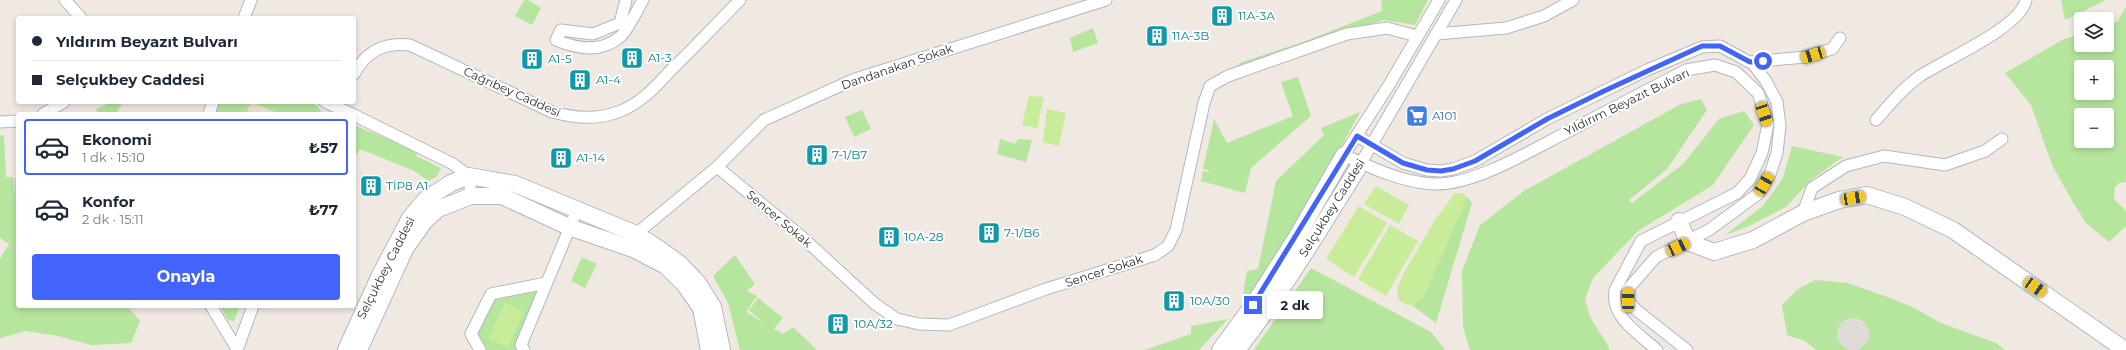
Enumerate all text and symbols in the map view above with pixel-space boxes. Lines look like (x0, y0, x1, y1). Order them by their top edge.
building icon: 11A-3A (1209, 3, 1235, 29)
place label: 11A-3A (1238, 8, 1275, 23)
map controls (2074, 12, 2114, 148)
button: layers (2074, 12, 2114, 52)
building icon: 11A-3B (1144, 23, 1170, 49)
place label: 11A-3B (1172, 28, 1209, 43)
text: Yıldırım Beyazıt Bulvarı (56, 32, 238, 51)
street label: Dandanakan Sokak (839, 40, 955, 93)
building icon: A1-3 (619, 45, 645, 71)
building icon: A1-5 (519, 46, 545, 72)
car (1800, 46, 1826, 64)
place label: A1-3 (648, 50, 672, 65)
place label: A1-5 (548, 51, 572, 66)
route start (1754, 52, 1772, 70)
button: + (2074, 60, 2114, 100)
street label: Cağrıbey Caddesi (461, 63, 563, 120)
street label: Yıldırım Beyazıt Bulvarı (1562, 65, 1692, 138)
building icon: A1-4 (567, 67, 593, 93)
text: Selçukbey Caddesi (56, 70, 204, 89)
place label: A1-4 (596, 72, 621, 87)
car (1755, 101, 1773, 127)
supermarket icon: A101 (1404, 103, 1430, 129)
place label: A101 (1432, 108, 1457, 123)
button: − (2074, 108, 2114, 148)
icon: car (34, 129, 70, 165)
text: Ekonomi (82, 130, 152, 149)
text: ₺57 (309, 138, 338, 157)
building icon: 7-1/B7 (804, 142, 830, 168)
building icon: A1-14 (548, 145, 574, 171)
place label: 7-1/B7 (832, 147, 867, 162)
text: 1 dk · 15:10 (82, 149, 145, 165)
place label: A1-14 (576, 150, 605, 165)
street label: Selçukbey Caddesi (1295, 156, 1368, 260)
car (1753, 171, 1775, 197)
building icon: TİP8 A1 (358, 173, 384, 199)
place label: TİP8 A1 (386, 178, 428, 193)
street label: Sencer Sokak (744, 187, 816, 251)
car (1840, 190, 1866, 206)
icon: car (34, 191, 70, 227)
text: Konfor (82, 192, 135, 211)
text: ₺77 (309, 200, 338, 219)
text: 2 dk · 15:11 (82, 211, 144, 227)
street label: Selçukbey Caddesi (353, 214, 418, 321)
building icon: 7-1/B6 (976, 220, 1002, 246)
building icon: 10A-28 (876, 224, 902, 250)
place label: 7-1/B6 (1004, 225, 1040, 240)
place label: 10A-28 (904, 229, 944, 244)
car (1665, 236, 1691, 258)
street label: Sencer Sokak (1063, 251, 1145, 290)
button: Onayla (32, 254, 340, 300)
car (2022, 275, 2048, 299)
building icon: 10A/30 (1161, 288, 1187, 314)
car (1622, 288, 1634, 312)
callout: 2 dk (1267, 291, 1323, 319)
place label: 10A/30 (1190, 293, 1230, 308)
route end (1244, 296, 1262, 314)
text: 2 dk (1281, 297, 1309, 313)
building icon: 10A/32 (825, 311, 851, 337)
place label: 10A/32 (854, 316, 893, 331)

